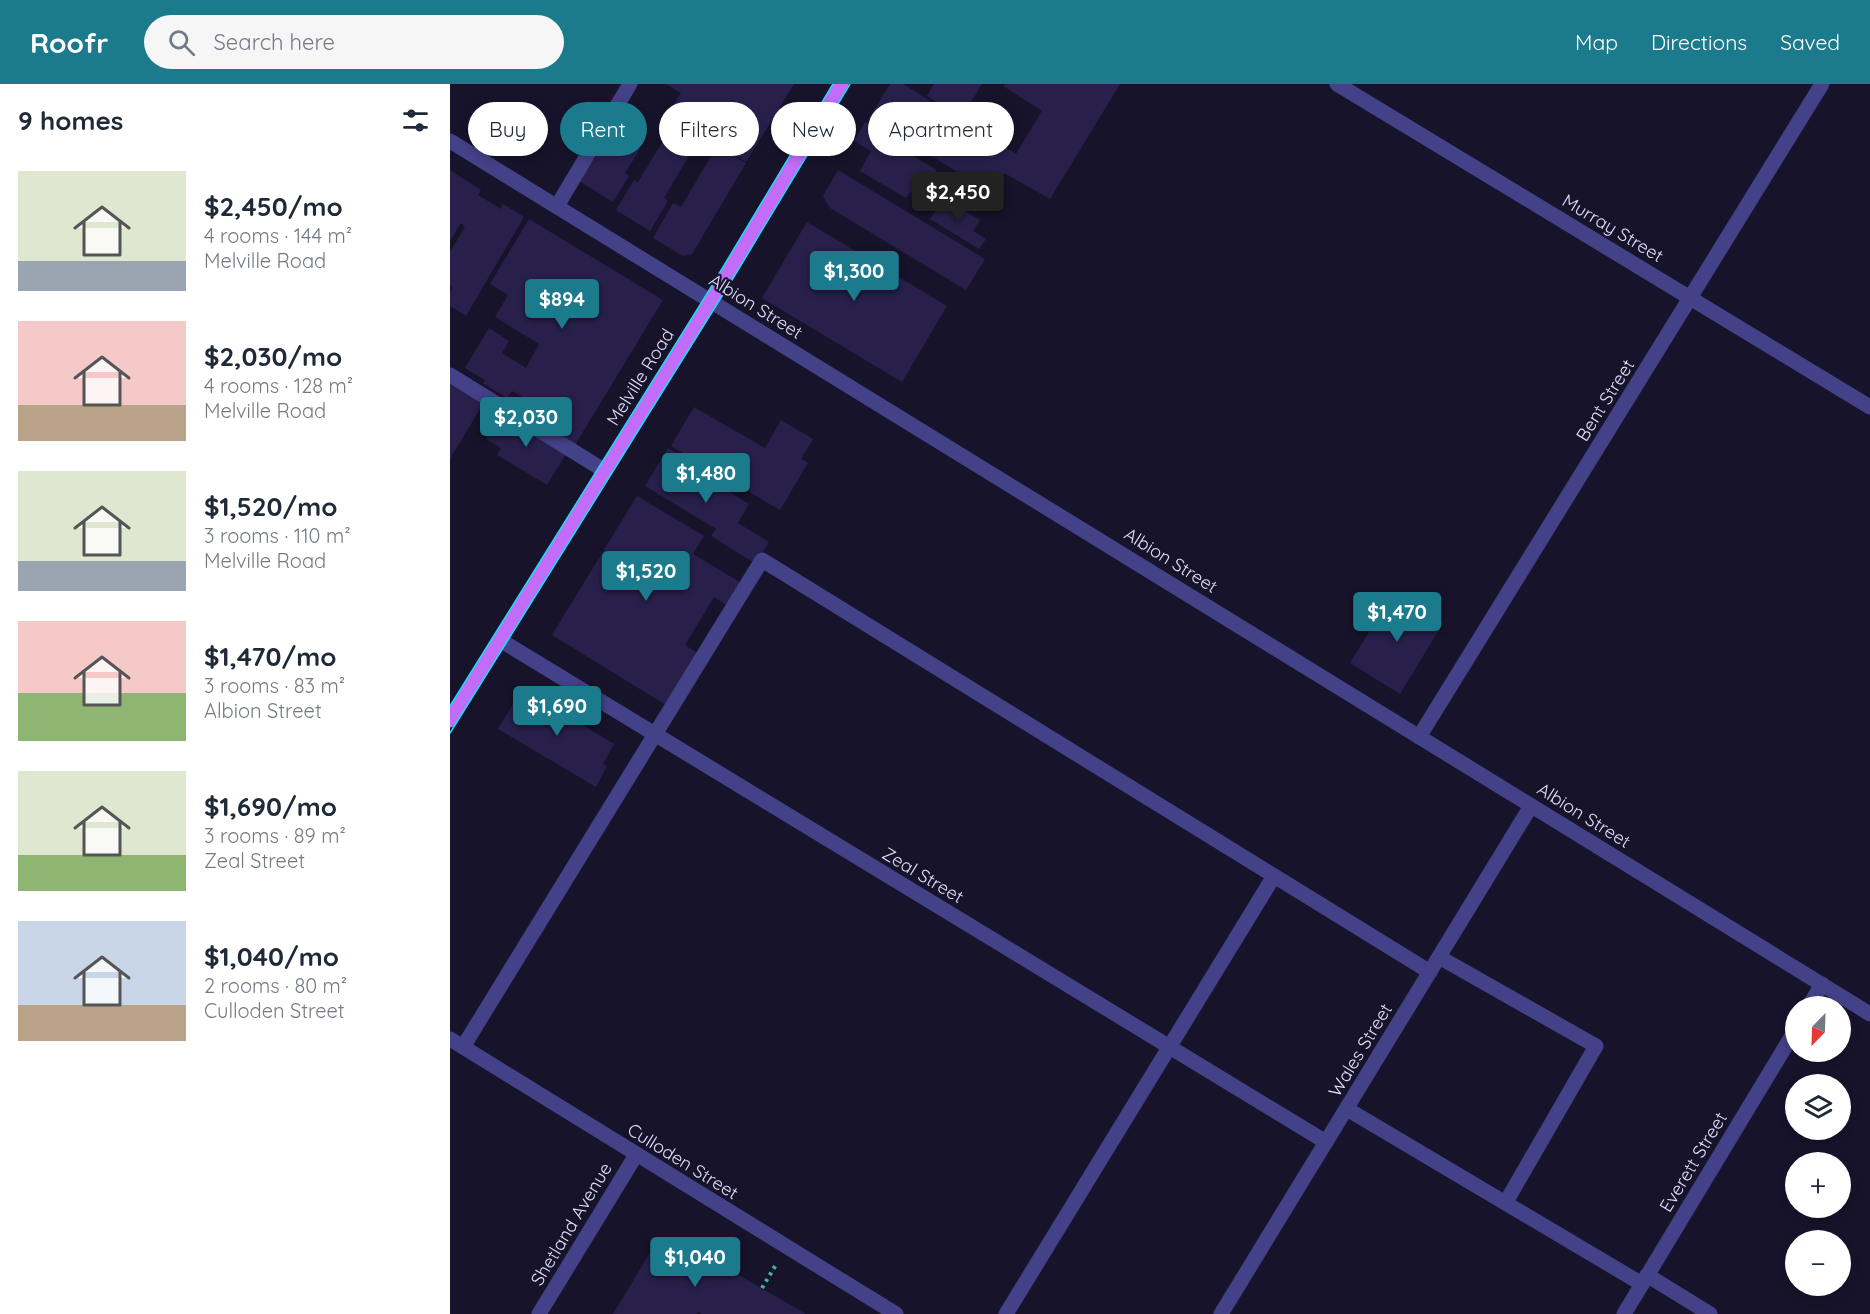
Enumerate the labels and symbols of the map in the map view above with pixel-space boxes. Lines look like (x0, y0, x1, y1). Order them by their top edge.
pin: $2,450 (909, 172, 1007, 223)
street label: Murray Street (1558, 189, 1668, 267)
pin: $1,300 (805, 251, 903, 302)
street label: Albion Street (705, 268, 807, 344)
pin: $894 (526, 279, 598, 330)
street label: Melville Road (601, 324, 679, 430)
street label: Bent Street (1571, 355, 1639, 445)
pin: $2,030 (477, 397, 575, 448)
pin: $1,480 (657, 453, 755, 504)
street label: Albion Street (1120, 522, 1222, 598)
pin: $1,520 (597, 551, 695, 602)
pin: $1,470 (1348, 592, 1446, 643)
pin: $1,690 (508, 686, 606, 737)
street label: Albion Street (1533, 777, 1635, 853)
street label: Zeal Street (878, 842, 968, 908)
north arrow (1785, 996, 1851, 1062)
street label: Wales Street (1323, 999, 1397, 1101)
street label: Everett Street (1654, 1108, 1732, 1216)
street label: Culloden Street (623, 1118, 743, 1204)
street label: Shetland Avenue (525, 1158, 617, 1290)
pin: $1,040 (646, 1237, 744, 1288)

